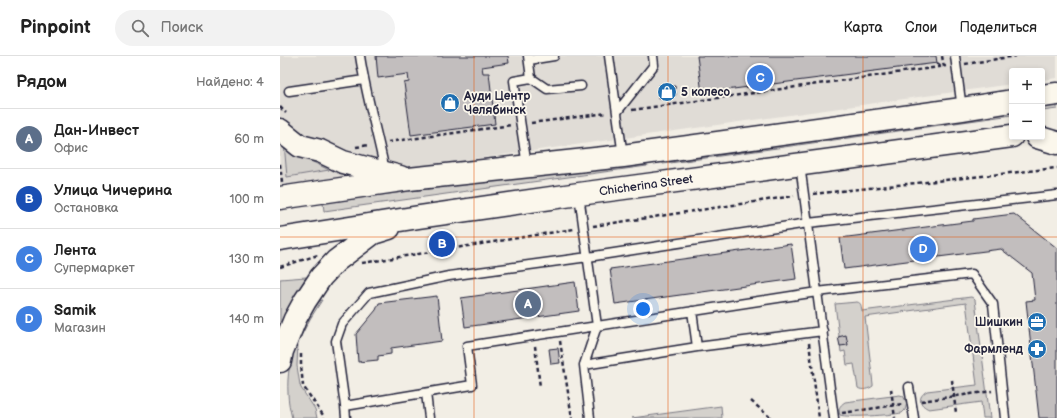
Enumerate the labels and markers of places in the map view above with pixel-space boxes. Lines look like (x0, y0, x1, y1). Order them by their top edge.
pin: C (747, 63, 773, 93)
shop icon: 5 колесо (656, 81, 678, 103)
place label: 5 колесо (681, 85, 731, 100)
place label: Ауди Центр Челябинск (463, 89, 530, 118)
shop icon: Ауди Центр Челябинск (439, 92, 461, 114)
pin: B (429, 229, 455, 259)
pin: D (910, 234, 936, 264)
pin: A (515, 289, 541, 319)
office icon: Шишкин (1026, 311, 1048, 333)
place label: Шишкин (975, 315, 1023, 330)
pharmacy icon: Фармленд (1026, 338, 1048, 360)
place label: Фармленд (964, 342, 1024, 357)

